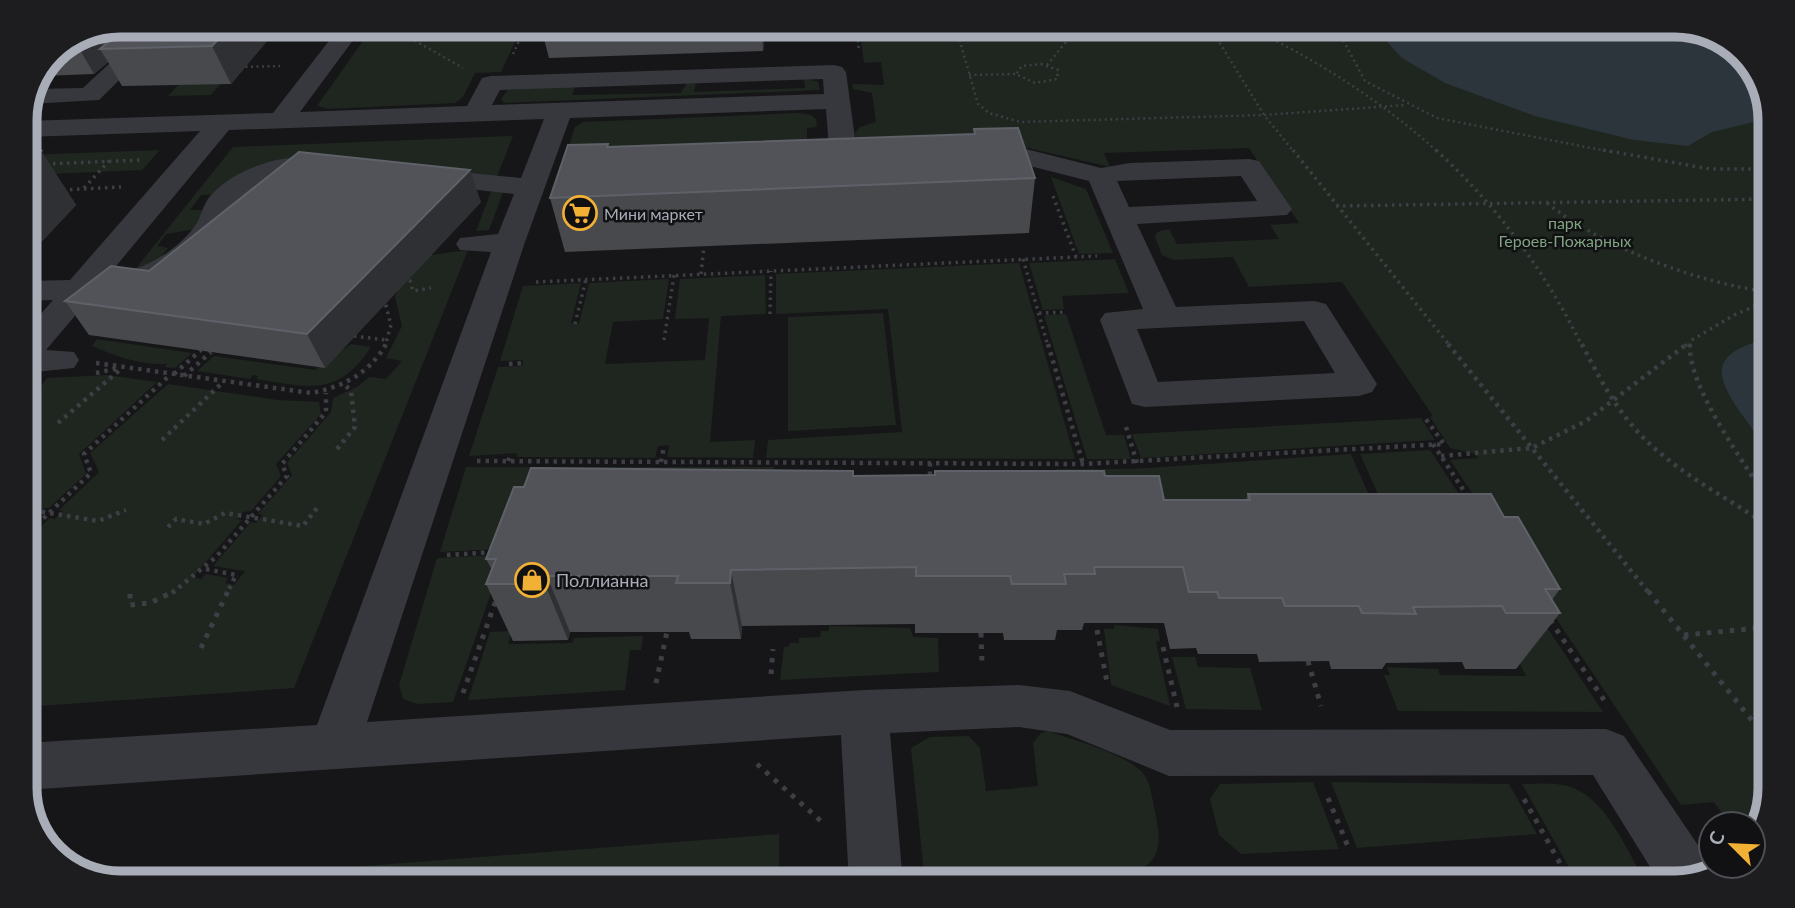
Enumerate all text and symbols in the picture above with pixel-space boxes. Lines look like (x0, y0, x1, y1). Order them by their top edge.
supermarket icon: Мини маркет (561, 194, 599, 232)
place label: Мини маркет (604, 204, 703, 223)
park label: парк Героев-Пожарных (1499, 213, 1632, 250)
shop icon: Поллианна (513, 561, 551, 599)
place label: Поллианна (556, 569, 648, 591)
north arrow (1697, 810, 1767, 880)
text: С (1703, 827, 1729, 848)

